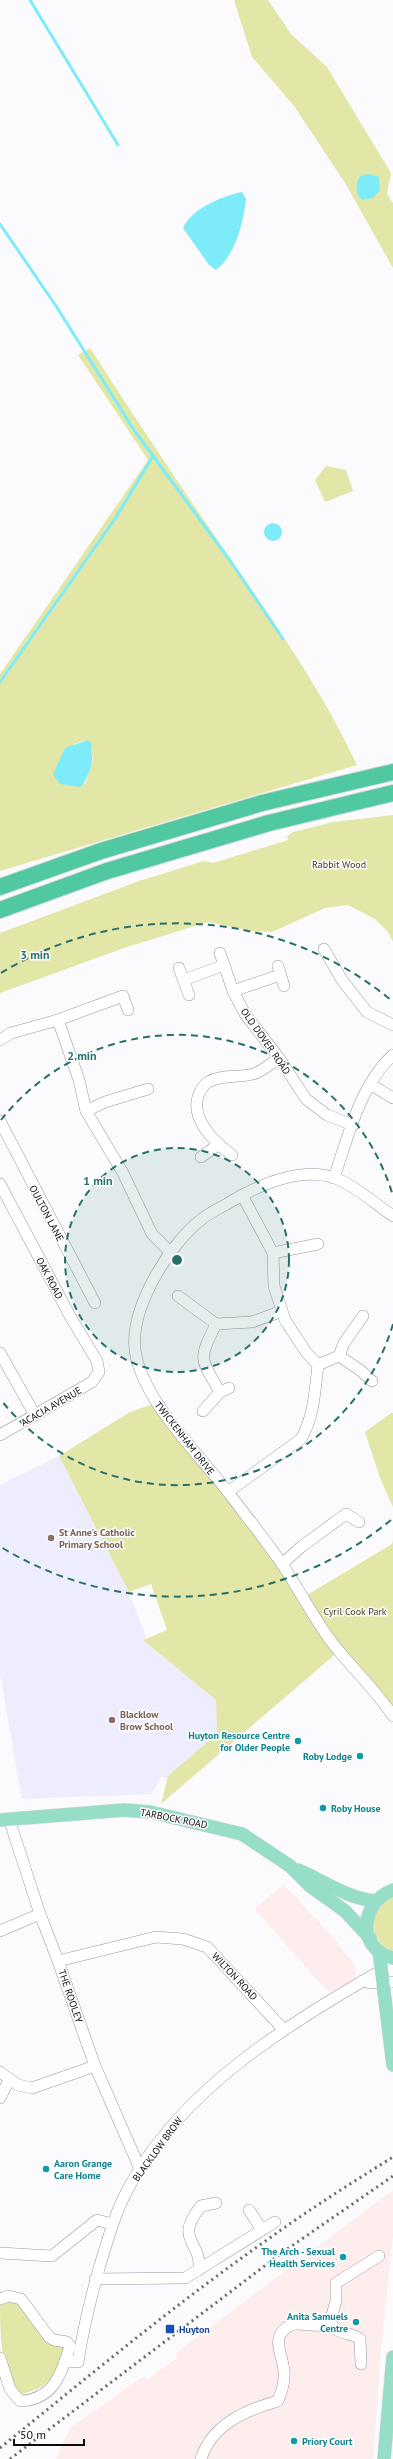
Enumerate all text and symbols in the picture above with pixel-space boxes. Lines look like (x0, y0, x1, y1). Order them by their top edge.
park label: Rabbit Wood (312, 858, 366, 871)
text: 3 min (20, 947, 50, 962)
street label: OLD DOVER ROAD (238, 1005, 293, 1077)
text: 2 min (67, 1048, 97, 1063)
text: 1 min (83, 1173, 113, 1188)
street label: OULTON LANE (26, 1183, 67, 1244)
centre of rings (170, 1253, 184, 1267)
street label: OAK ROAD (33, 1255, 66, 1301)
street label: ACACIA AVENUE (19, 1384, 84, 1429)
street label: TWICKENHAM DRIVE (152, 1399, 218, 1478)
place label: St Anne's Catholic Primary School (59, 1526, 135, 1551)
marker: St Anne's Catholic Primary School (46, 1533, 56, 1543)
park label: Cyril Cook Park (323, 1605, 387, 1618)
place label: Blacklow Brow School (120, 1708, 173, 1733)
marker: Blacklow Brow School (107, 1715, 117, 1725)
place label: Huyton Resource Centre for Older People (188, 1729, 290, 1754)
marker: Huyton Resource Centre for Older People (293, 1736, 303, 1746)
place label: Roby Lodge (303, 1750, 352, 1763)
marker: Roby Lodge (355, 1751, 365, 1761)
place label: Roby House (331, 1802, 381, 1815)
marker: Roby House (318, 1803, 328, 1813)
street label: TARBOCK ROAD (139, 1806, 209, 1831)
street label: WILTON ROAD (209, 1950, 260, 2003)
street label: THE ROOLEY (55, 1968, 86, 2025)
street label: BLACKLOW BROW (130, 2114, 186, 2184)
place label: Aaron Grange Care Home (54, 2157, 112, 2182)
marker: Aaron Grange Care Home (41, 2164, 51, 2174)
place label: The Arch - Sexual Health Services (261, 2245, 335, 2270)
marker: The Arch - Sexual Health Services (338, 2252, 348, 2262)
place label: Anita Samuels Centre (287, 2310, 348, 2335)
marker: Anita Samuels Centre (351, 2317, 361, 2327)
marker: Huyton (164, 2323, 176, 2335)
place label: Huyton (179, 2323, 210, 2336)
scale bar (14, 2421, 84, 2447)
text: 50 m (20, 2427, 46, 2442)
place label: Priory Court (302, 2435, 353, 2448)
marker: Priory Court (289, 2436, 299, 2446)

